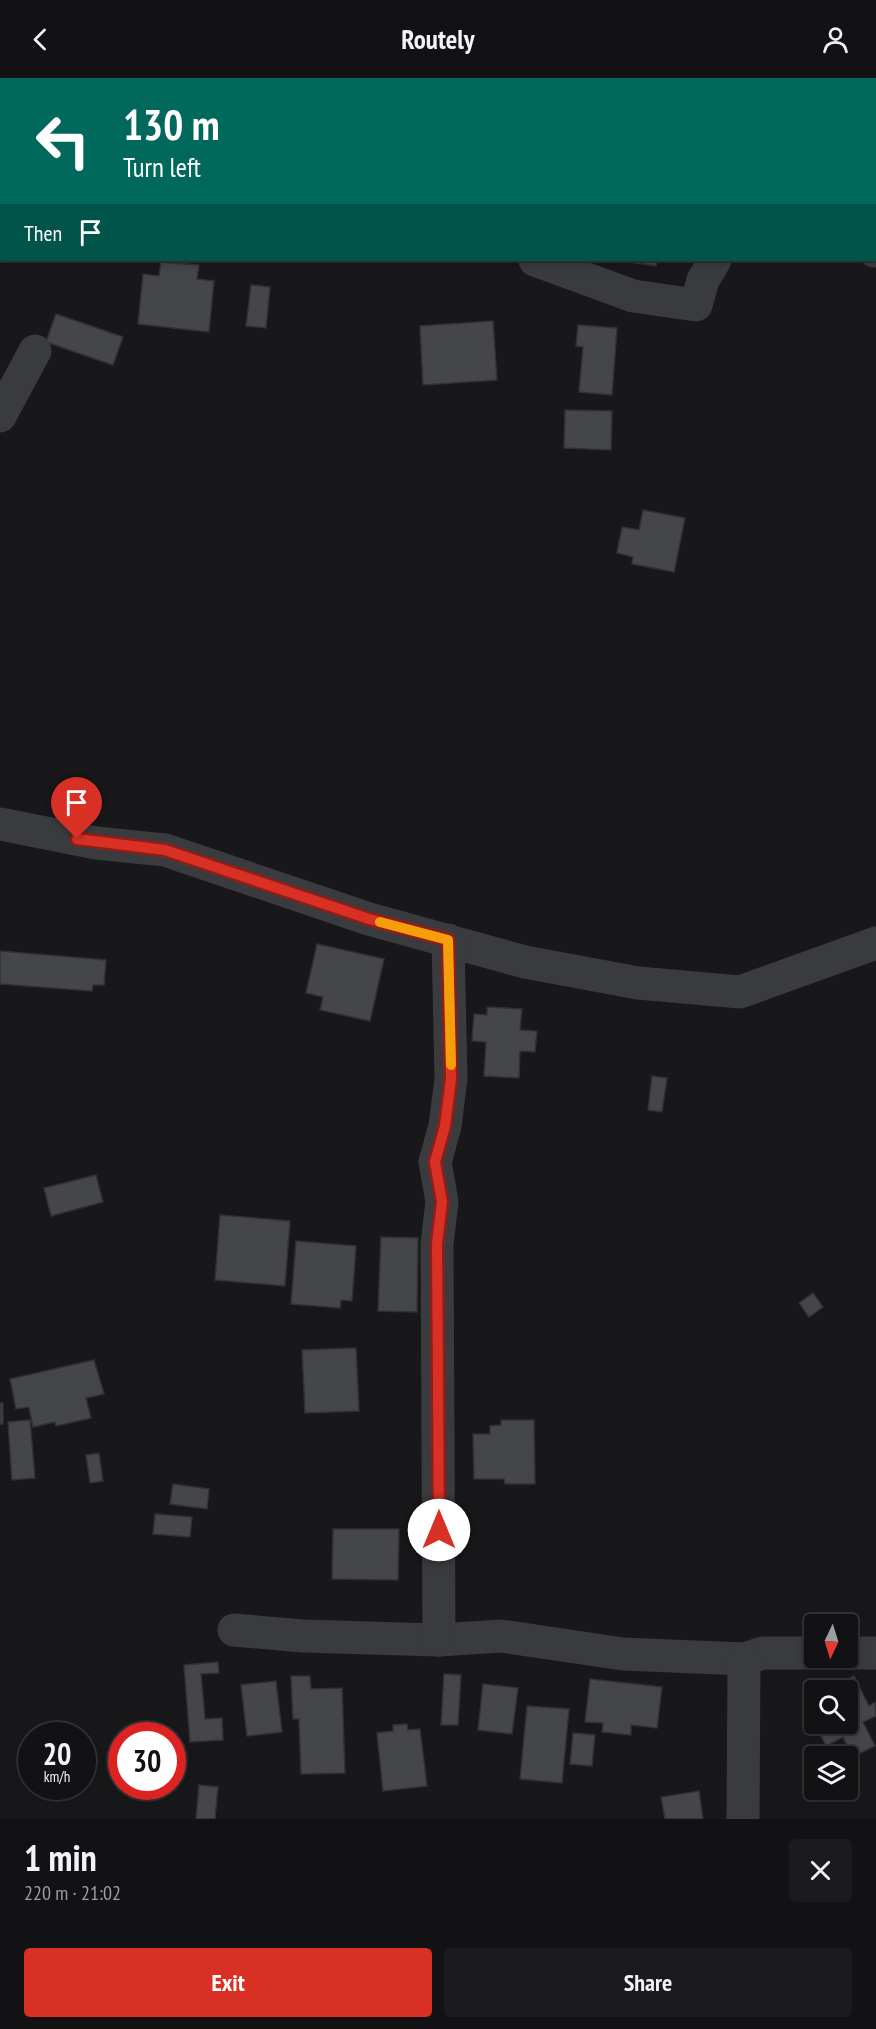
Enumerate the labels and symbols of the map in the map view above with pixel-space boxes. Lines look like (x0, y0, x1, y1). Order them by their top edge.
pin (51, 777, 102, 839)
position arrow (407, 1498, 471, 1562)
north arrow (804, 1614, 858, 1668)
speed limit sign: 30 (108, 1722, 186, 1800)

